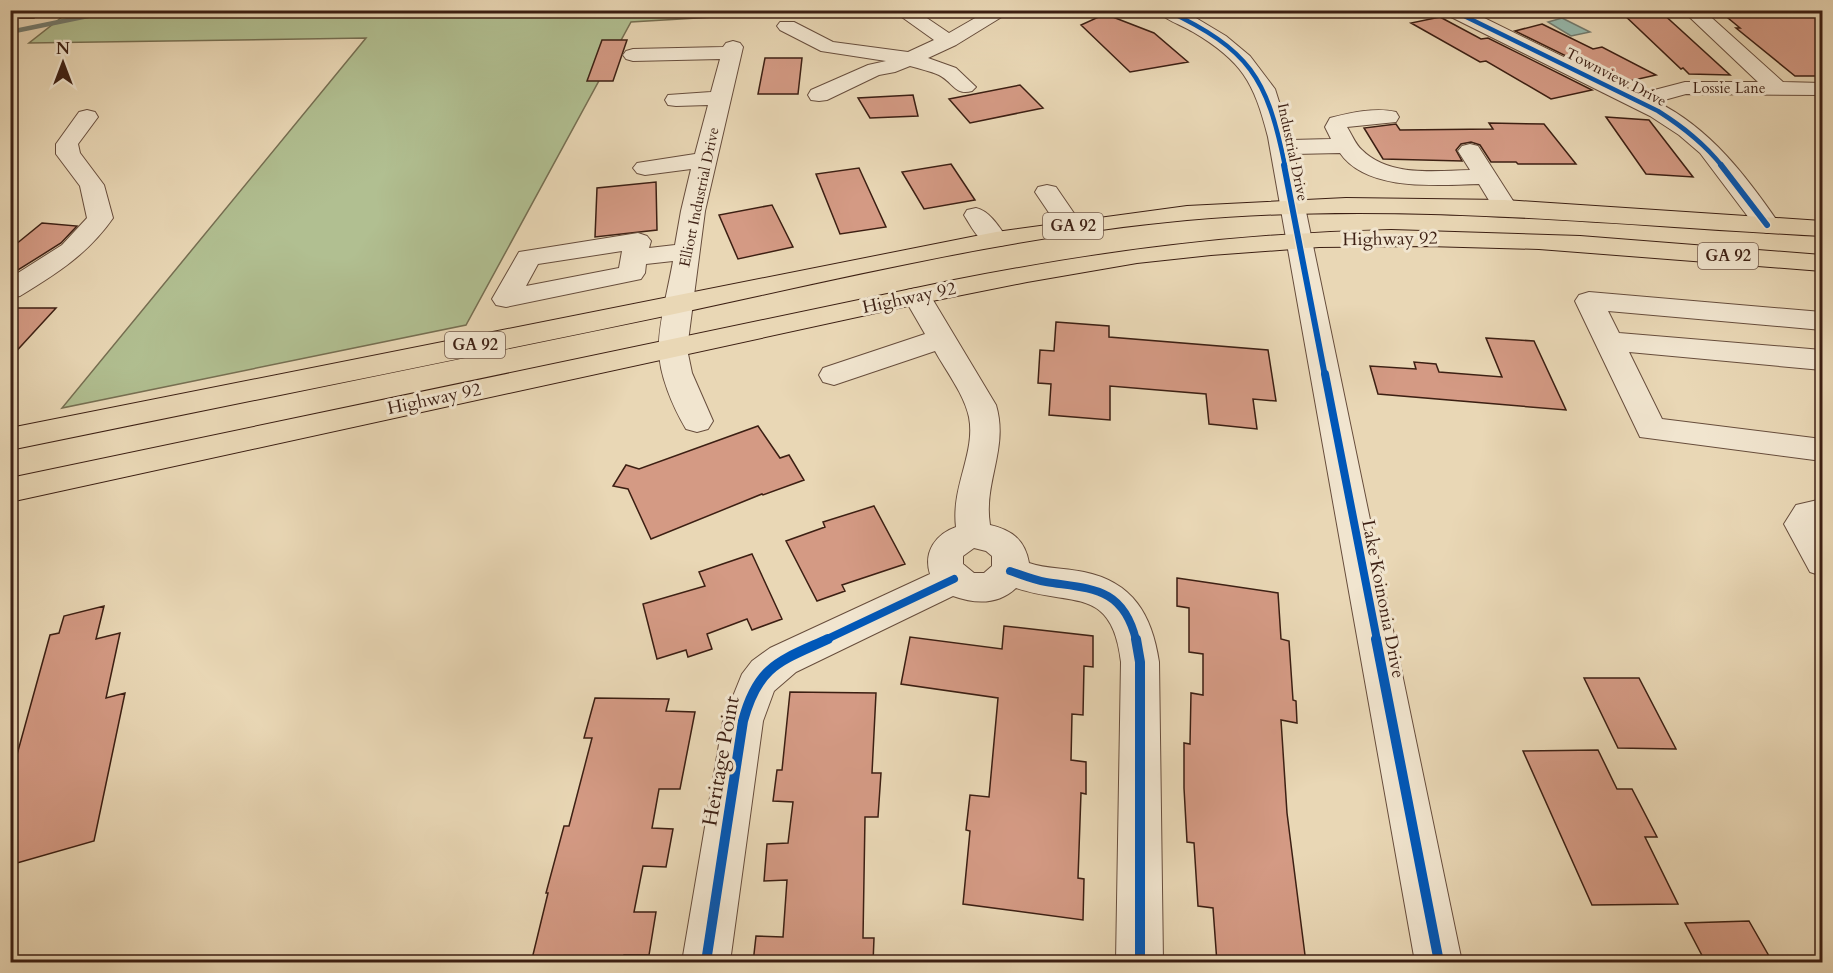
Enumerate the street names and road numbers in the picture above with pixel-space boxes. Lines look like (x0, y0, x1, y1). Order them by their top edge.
street label: Townview Drive (1562, 43, 1670, 111)
street label: Lossie Lane (1692, 78, 1766, 98)
street label: Industrial Drive (1273, 101, 1313, 203)
street label: Elliott Industrial Drive (674, 125, 724, 269)
road number: GA 92 (1043, 213, 1103, 239)
street label: Highway 92 (1342, 226, 1438, 252)
road number: GA 92 (1698, 243, 1758, 269)
street label: Highway 92 (860, 276, 958, 320)
road number: GA 92 (445, 332, 505, 358)
street label: Highway 92 (385, 377, 483, 421)
street label: Lake Koinonia Drive (1355, 518, 1411, 680)
street label: Heritage Point (695, 693, 747, 828)

